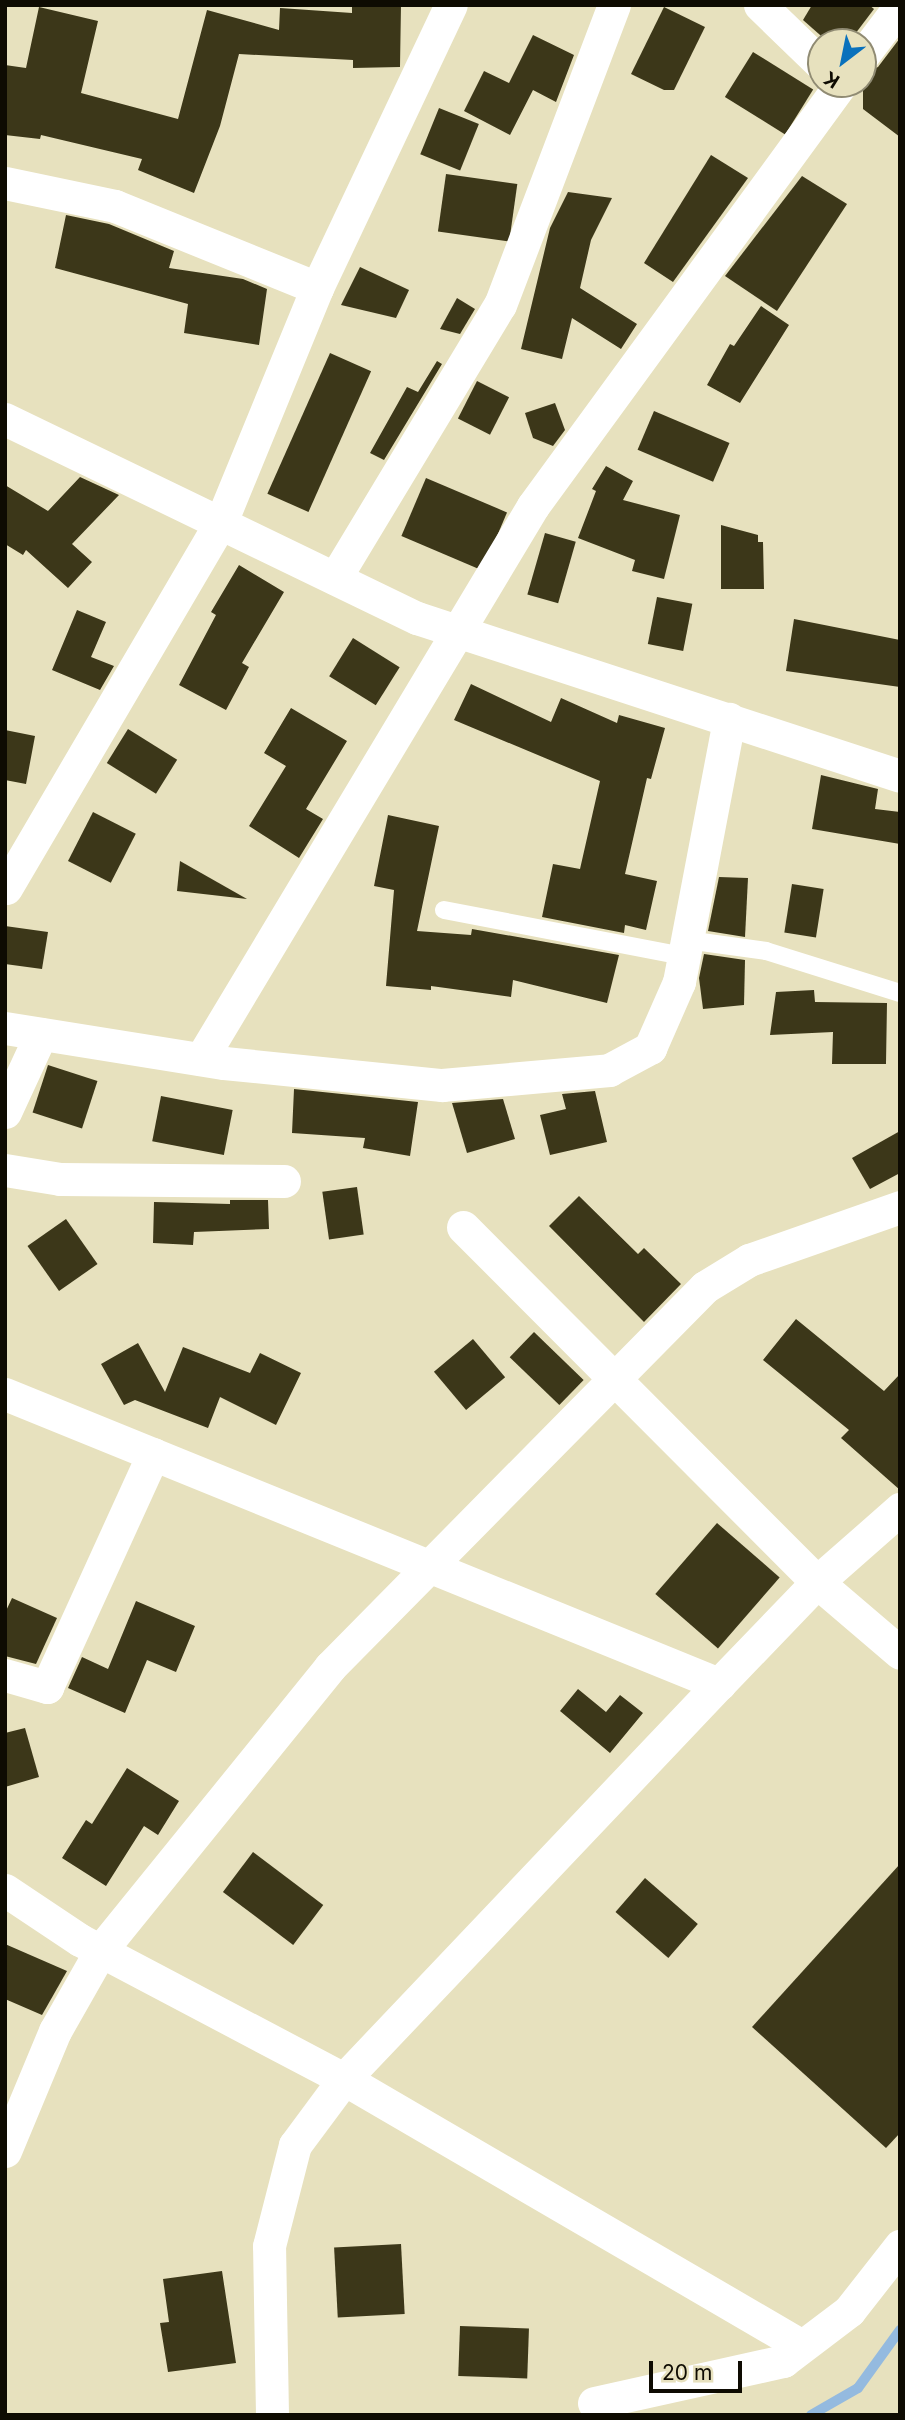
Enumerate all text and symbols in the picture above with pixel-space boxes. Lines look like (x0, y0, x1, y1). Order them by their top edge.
north arrow (807, 28, 877, 98)
text: K (820, 66, 844, 93)
scale bar (653, 2346, 746, 2390)
text: 20 m (662, 2360, 712, 2385)

